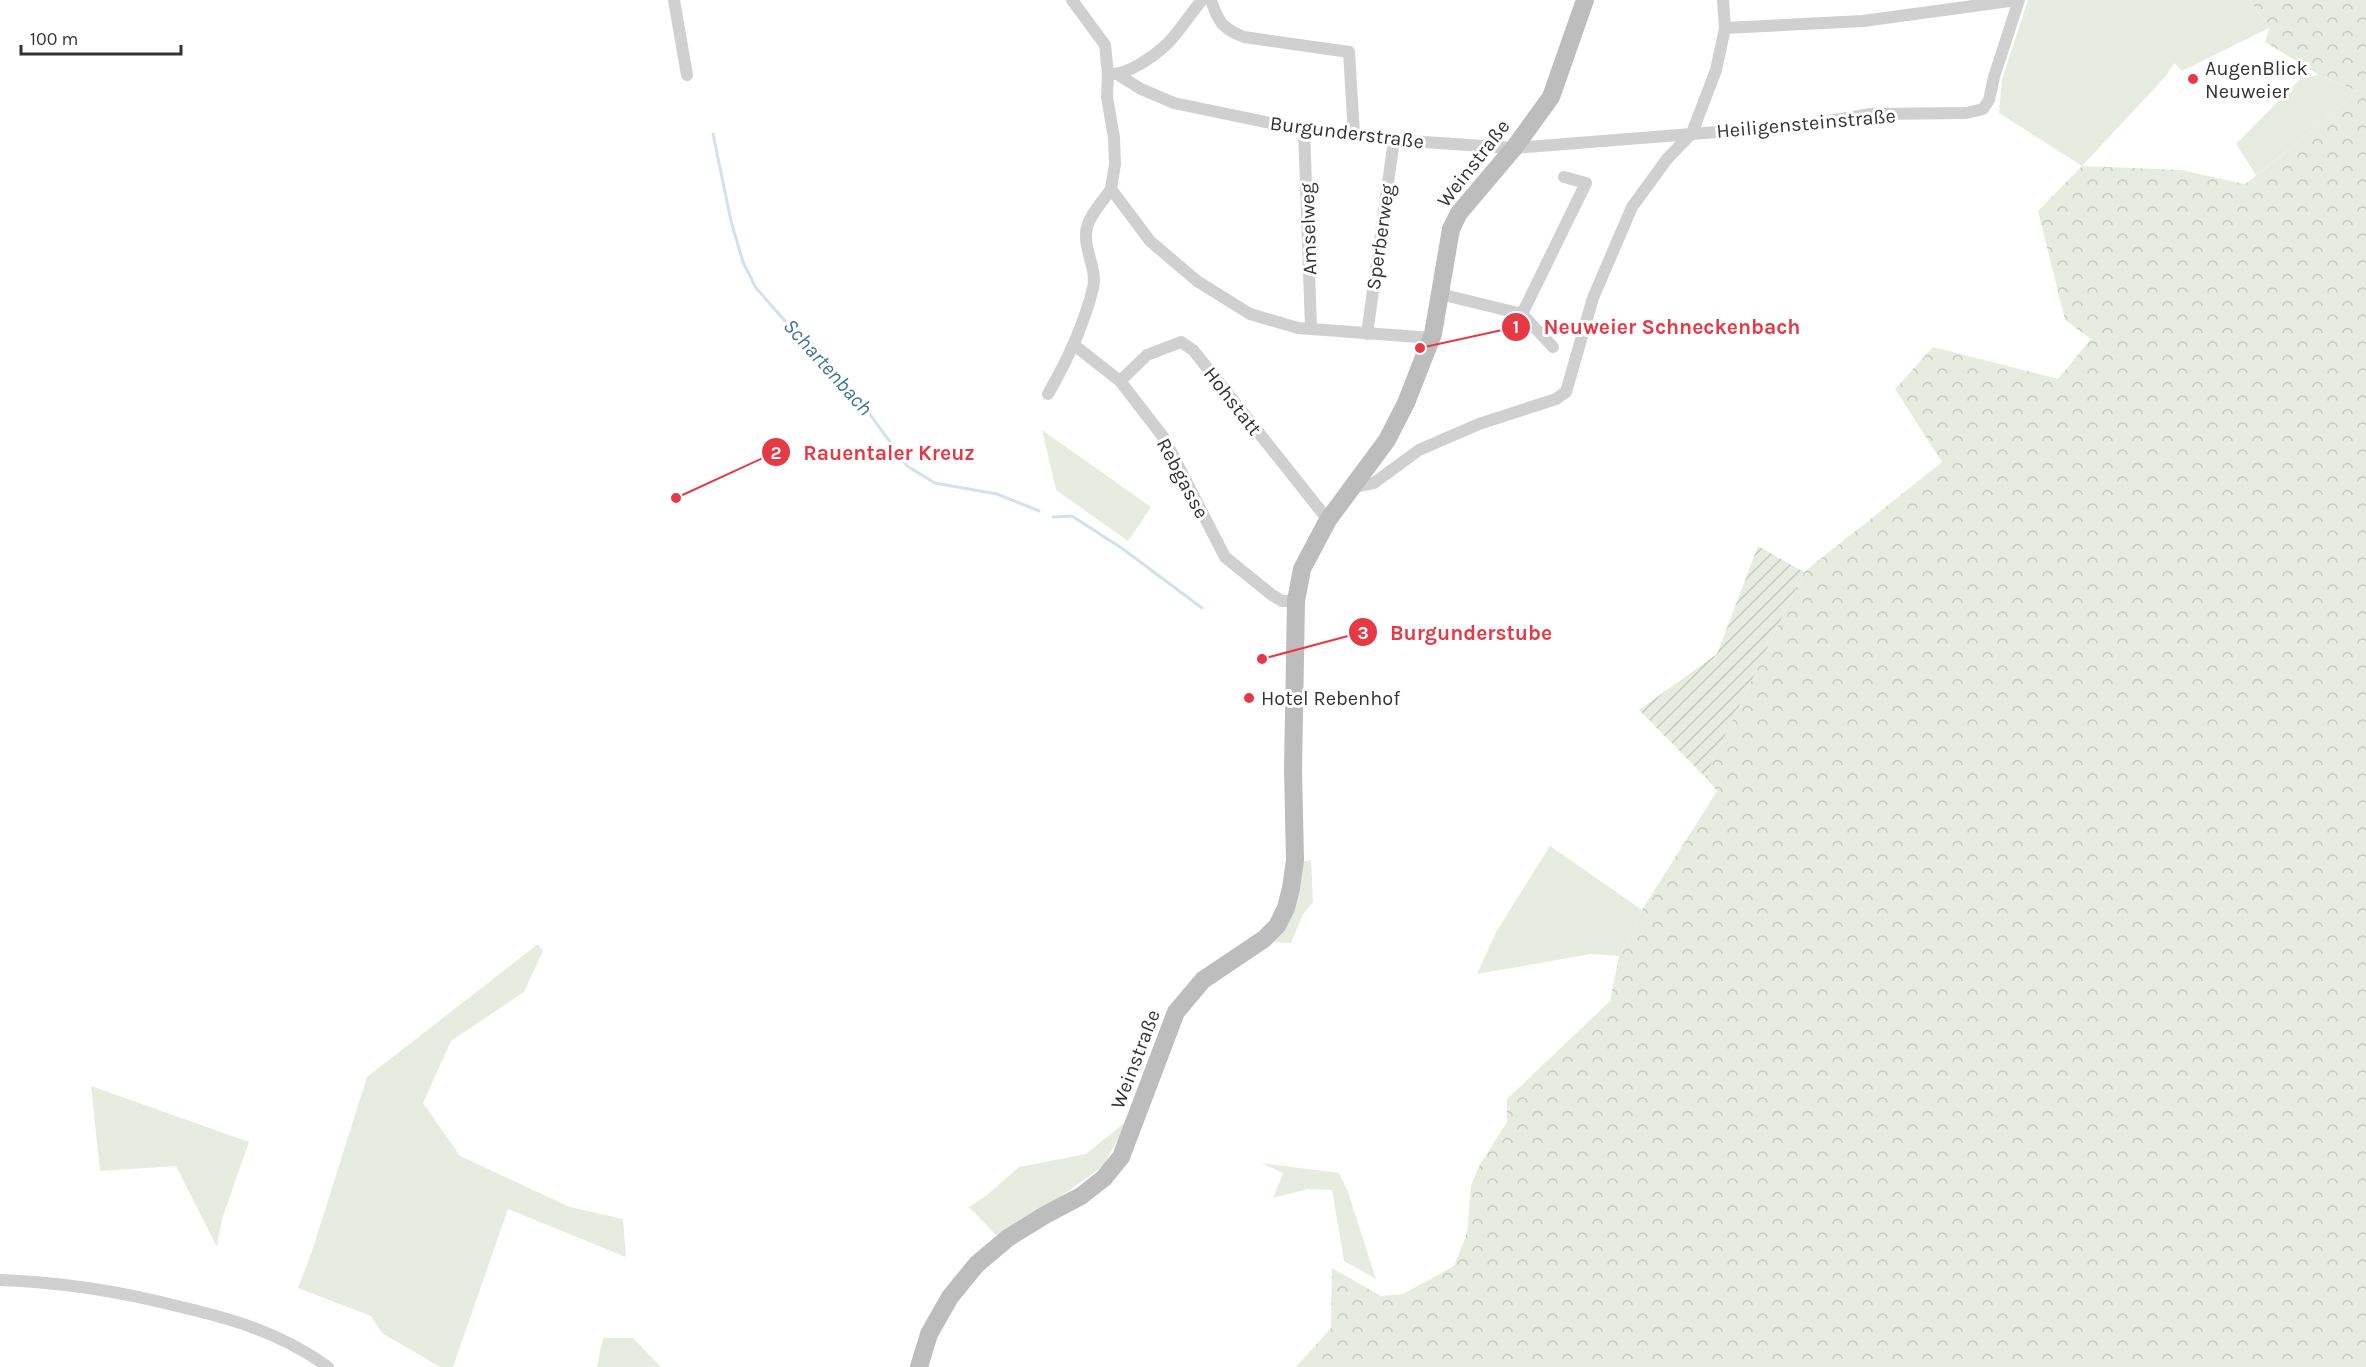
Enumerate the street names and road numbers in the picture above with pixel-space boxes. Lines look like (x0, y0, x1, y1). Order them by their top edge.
street label: Heiligensteinstraße (1715, 104, 1897, 143)
street label: Burgunderstraße (1269, 112, 1425, 153)
street label: Weinstraße (1432, 115, 1515, 212)
street label: Amselweg (1295, 182, 1322, 276)
street label: Sperberweg (1362, 183, 1399, 291)
street label: Hohstatt (1199, 363, 1267, 440)
street label: Rebgasse (1152, 434, 1213, 522)
street label: Weinstraße (1106, 1006, 1165, 1112)

